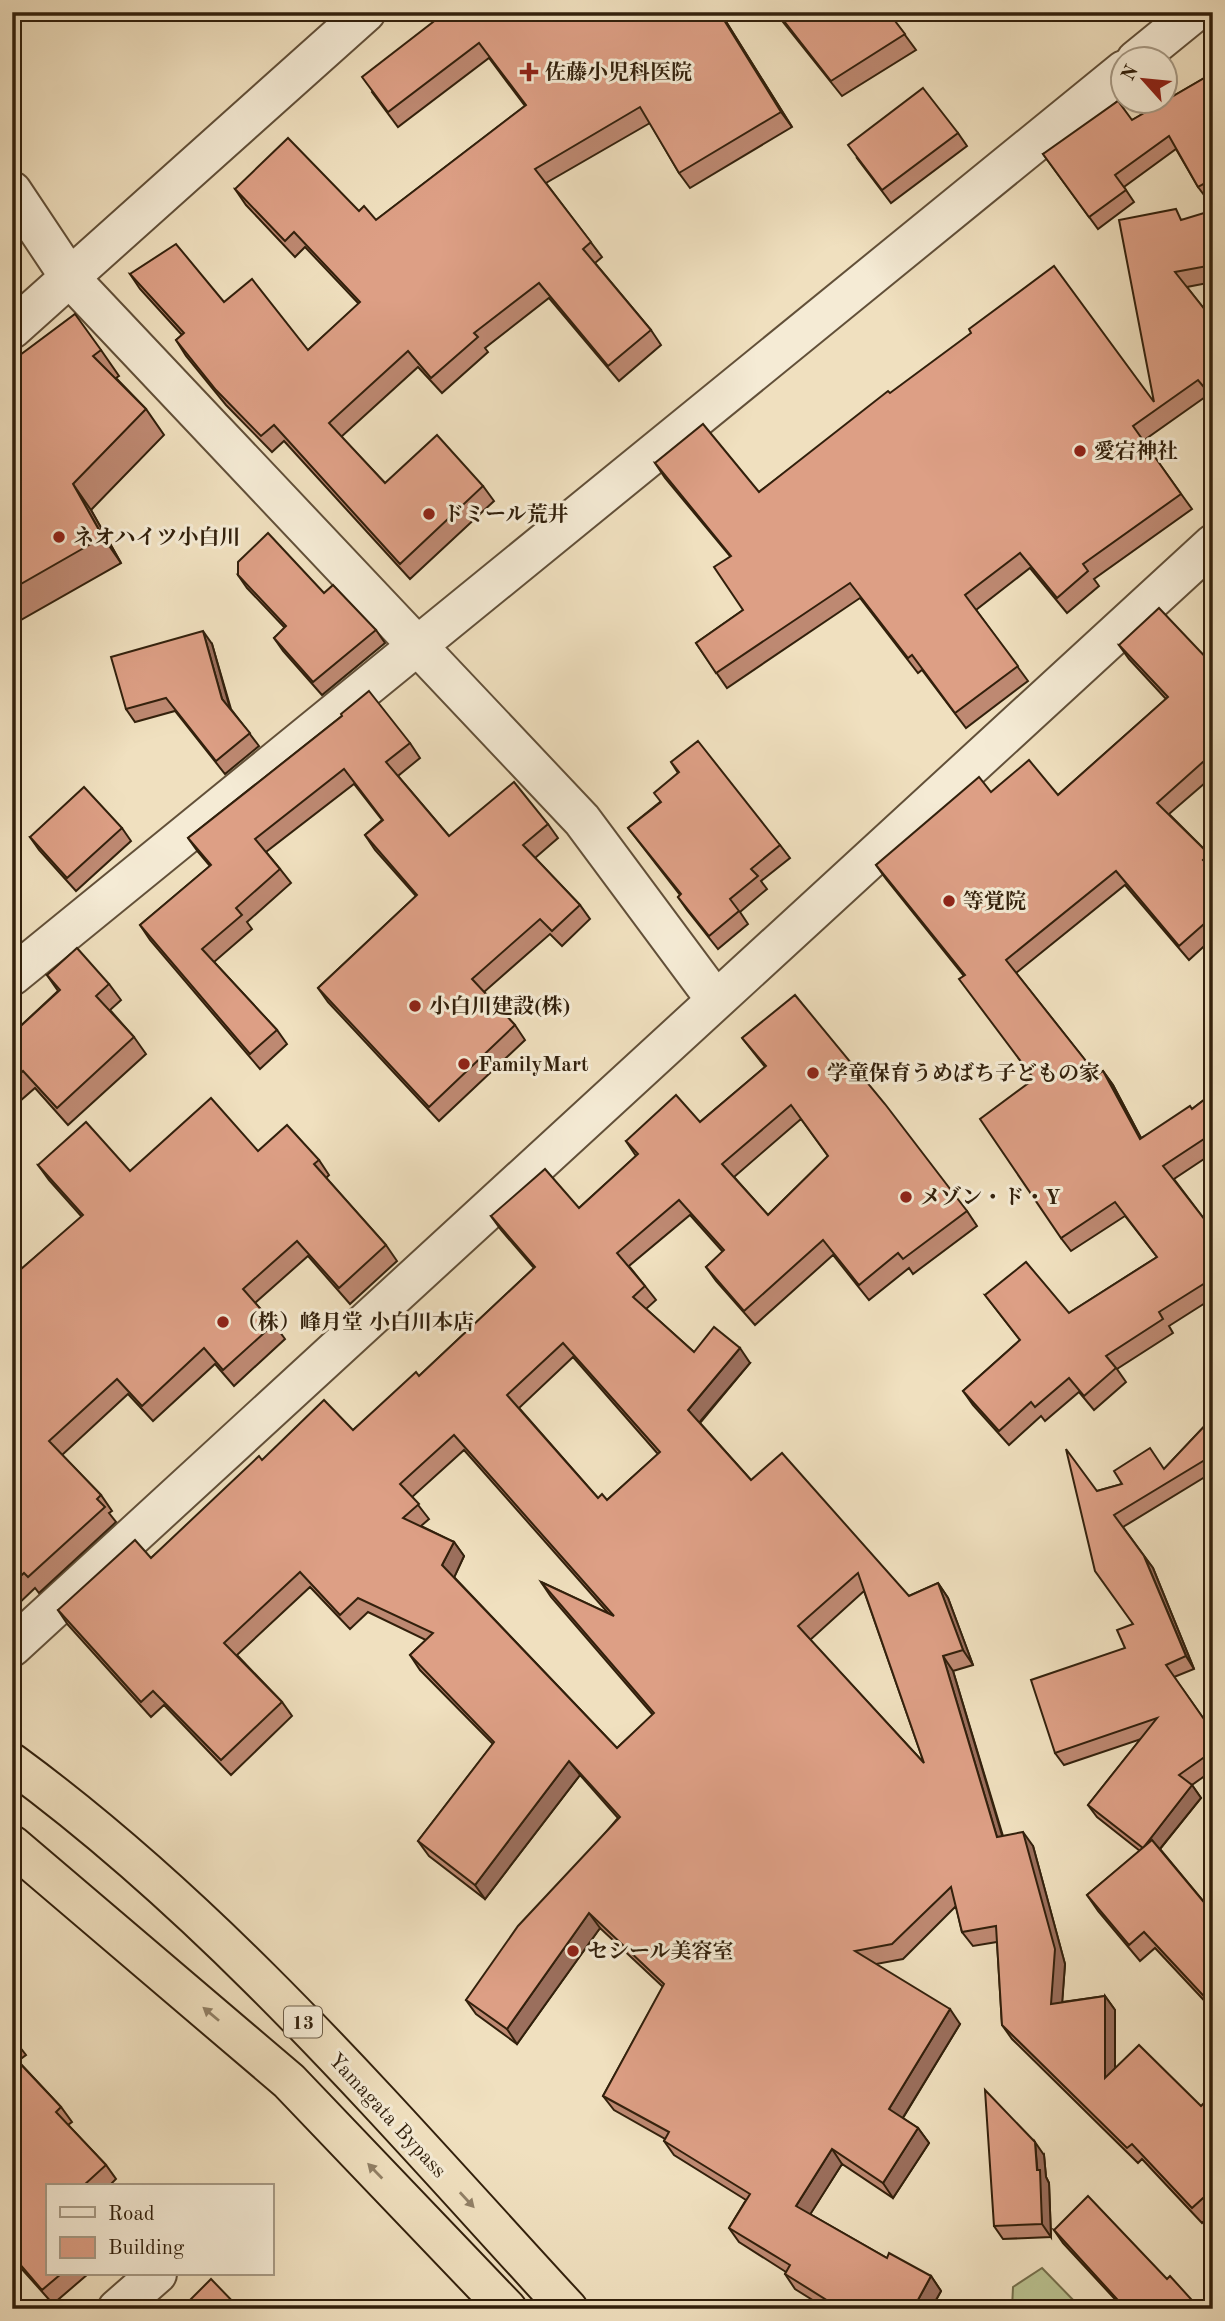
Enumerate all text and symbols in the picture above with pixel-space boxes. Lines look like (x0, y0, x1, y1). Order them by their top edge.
north arrow (1110, 46, 1180, 116)
place label: 佐藤小児科医院 (545, 61, 692, 84)
marker: 佐藤小児科医院 (519, 62, 539, 82)
text: N (1119, 62, 1143, 84)
place label: 愛宕神社 (1094, 440, 1178, 463)
marker: 愛宕神社 (1072, 443, 1088, 459)
place label: ドミール荒井 (443, 503, 569, 526)
marker: ドミール荒井 (421, 506, 437, 522)
place label: ネオハイツ小白川 (73, 525, 241, 549)
marker: ネオハイツ小白川 (51, 529, 67, 545)
place label: 等覚院 (963, 890, 1026, 913)
marker: 等覚院 (941, 893, 957, 909)
place label: 小白川建設(株) (429, 995, 571, 1018)
marker: 小白川建設(株) (407, 998, 423, 1014)
place label: FamilyMart (478, 1055, 589, 1076)
marker: FamilyMart (456, 1056, 472, 1072)
place label: 学童保育うめばち子どもの家 (827, 1062, 1100, 1085)
marker: 学童保育うめばち子どもの家 (805, 1065, 821, 1081)
place label: メゾン・ド・Y (920, 1186, 1061, 1209)
marker: メゾン・ド・Y (898, 1189, 914, 1205)
place label: （株）峰月堂 小白川本店 (237, 1311, 474, 1334)
marker: （株）峰月堂 小白川本店 (215, 1314, 231, 1330)
place label: セシール美容室 (587, 1939, 734, 1963)
marker: セシール美容室 (565, 1943, 581, 1959)
road number: 13 (284, 2006, 322, 2038)
one-way arrow (202, 2007, 219, 2022)
street label: Yamagata Bypass (324, 2050, 450, 2182)
one-way arrow (368, 2163, 384, 2180)
legend (46, 2184, 273, 2276)
one-way arrow (458, 2191, 474, 2208)
text: Road (108, 2204, 155, 2225)
text: Building (108, 2238, 185, 2259)

